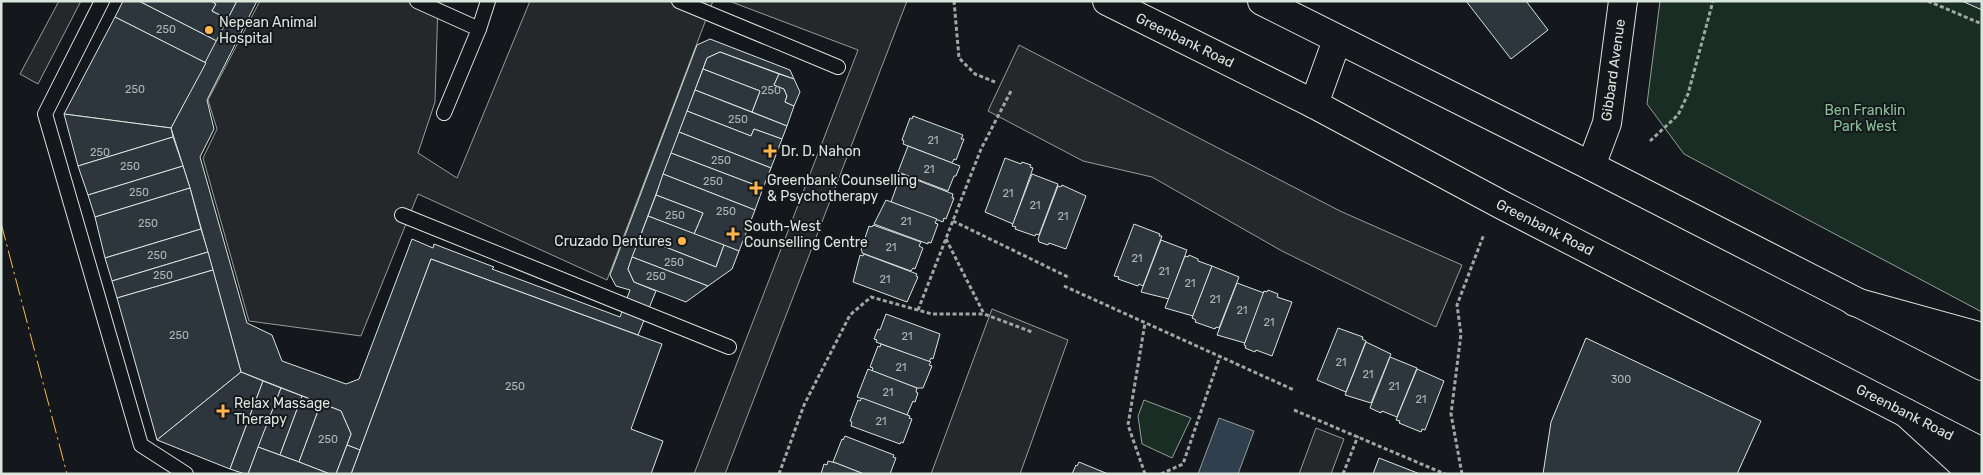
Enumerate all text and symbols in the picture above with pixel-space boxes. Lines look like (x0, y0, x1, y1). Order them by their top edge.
street label: Greenbank Road (1133, 9, 1237, 72)
place label: Nepean Animal Hospital (219, 14, 317, 47)
street label: Gibbard Avenue (1598, 18, 1629, 122)
house number: 250 (156, 23, 176, 36)
marker: Nepean Animal Hospital (203, 24, 215, 36)
house number: 250 (125, 83, 145, 96)
house number: 250 (761, 84, 781, 97)
park label: Ben Franklin Park West (1824, 102, 1906, 135)
house number: 250 (728, 113, 748, 126)
house number: 21 (927, 134, 939, 147)
place label: Dr. D. Nahon (781, 143, 861, 160)
marker: Dr. D. Nahon (763, 144, 777, 158)
house number: 250 (90, 146, 110, 159)
house number: 250 (711, 154, 731, 167)
house number: 250 (120, 160, 140, 173)
house number: 21 (923, 163, 935, 176)
place label: Greenbank Counselling & Psychotherapy (767, 172, 917, 205)
house number: 250 (703, 175, 723, 188)
marker: Greenbank Counselling & Psychotherapy (749, 181, 763, 195)
house number: 250 (129, 186, 149, 199)
house number: 21 (1002, 187, 1014, 200)
street label: Greenbank Road (1493, 196, 1596, 259)
house number: 21 (1029, 199, 1041, 212)
house number: 250 (716, 205, 736, 218)
house number: 250 (665, 209, 685, 222)
house number: 21 (1057, 210, 1069, 223)
house number: 21 (900, 215, 912, 228)
house number: 250 (138, 217, 158, 230)
place label: South-West Counselling Centre (744, 218, 868, 251)
marker: South-West Counselling Centre (726, 227, 740, 241)
place label: Cruzado Dentures (554, 233, 672, 250)
marker: Cruzado Dentures (676, 235, 688, 247)
house number: 21 (885, 241, 897, 254)
house number: 250 (147, 249, 167, 262)
house number: 21 (1131, 252, 1143, 265)
house number: 250 (664, 256, 684, 269)
house number: 21 (1158, 265, 1170, 278)
house number: 250 (153, 269, 173, 282)
house number: 250 (646, 270, 666, 283)
house number: 21 (879, 273, 891, 286)
house number: 21 (1184, 277, 1196, 290)
house number: 21 (1209, 293, 1221, 306)
house number: 21 (1236, 304, 1248, 317)
house number: 21 (1263, 316, 1275, 329)
house number: 250 (169, 329, 189, 342)
house number: 21 (901, 330, 913, 343)
house number: 21 (1335, 356, 1347, 369)
house number: 21 (895, 361, 907, 374)
house number: 21 (1362, 368, 1374, 381)
house number: 300 (1611, 373, 1631, 386)
house number: 250 (505, 380, 525, 393)
house number: 21 (1388, 380, 1400, 393)
street label: Greenbank Road (1853, 381, 1956, 444)
house number: 21 (882, 386, 894, 399)
house number: 21 (1415, 393, 1427, 406)
place label: Relax Massage Therapy (234, 395, 330, 428)
marker: Relax Massage Therapy (216, 404, 230, 418)
house number: 21 (875, 415, 887, 428)
house number: 250 (318, 433, 338, 446)

